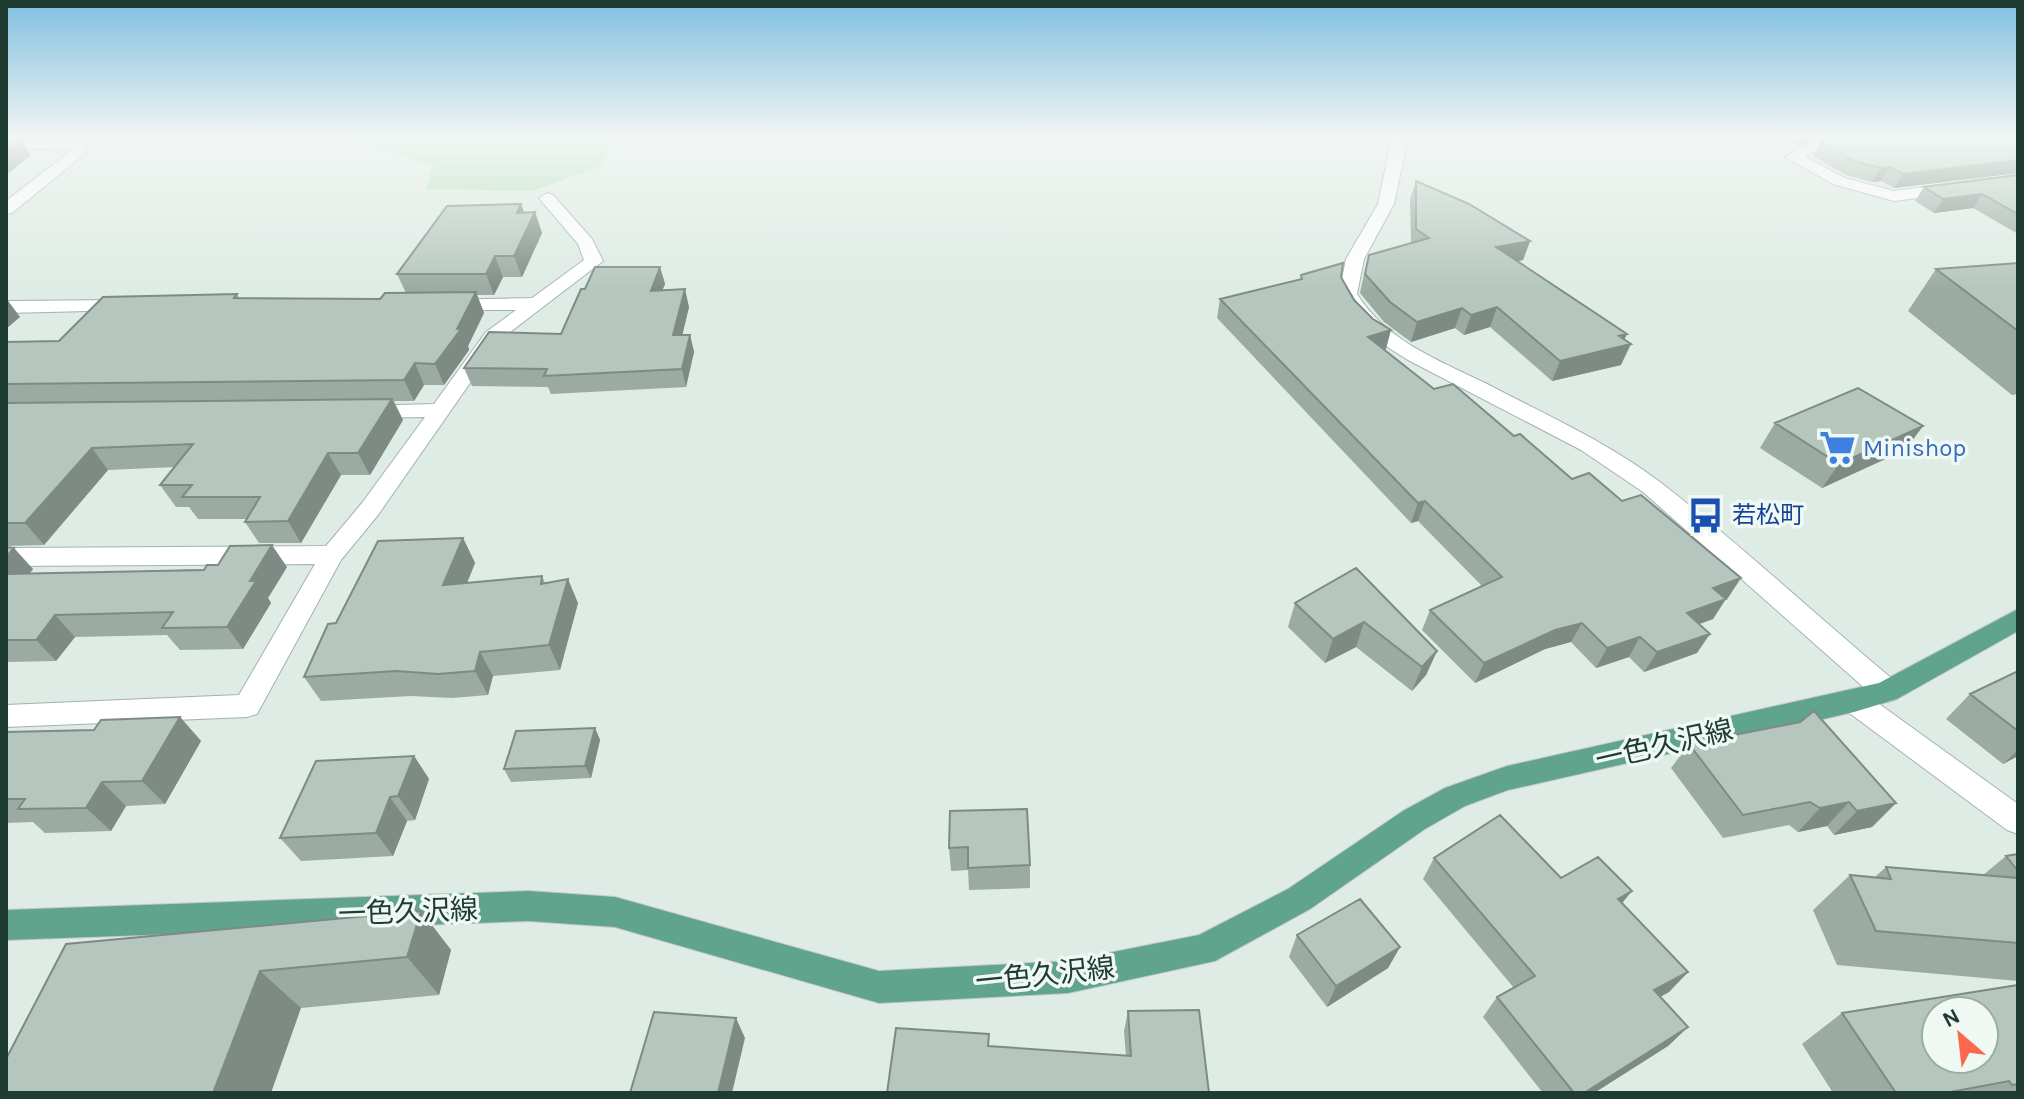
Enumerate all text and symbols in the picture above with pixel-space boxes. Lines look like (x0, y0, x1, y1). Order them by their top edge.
supermarket icon: Minishop (1818, 429, 1856, 467)
place label: Minishop (1863, 434, 1966, 462)
bus stop icon: 若松町 (1687, 496, 1725, 534)
place label: 若松町 (1732, 501, 1804, 529)
street label: 一色久沢線 (1592, 713, 1736, 776)
street label: 一色久沢線 (337, 893, 479, 930)
street label: 一色久沢線 (974, 951, 1116, 998)
north arrow (1920, 995, 2000, 1075)
text: N (1938, 1003, 1964, 1033)

